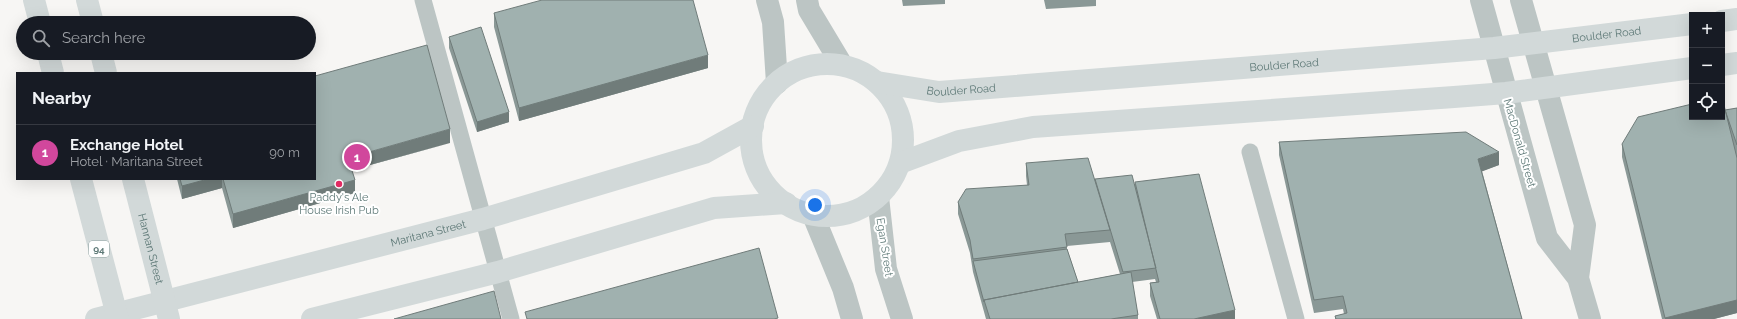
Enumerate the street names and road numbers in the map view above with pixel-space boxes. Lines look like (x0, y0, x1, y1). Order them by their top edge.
street label: Boulder Road (1571, 24, 1642, 45)
street label: Boulder Road (1249, 56, 1319, 74)
street label: Boulder Road (925, 82, 997, 99)
street label: MacDonald Street (1501, 97, 1538, 189)
street label: Hannan Street (135, 212, 166, 286)
street label: Egan Street (873, 217, 896, 278)
street label: Maritana Street (389, 218, 468, 250)
road number: 94 (89, 241, 109, 257)

